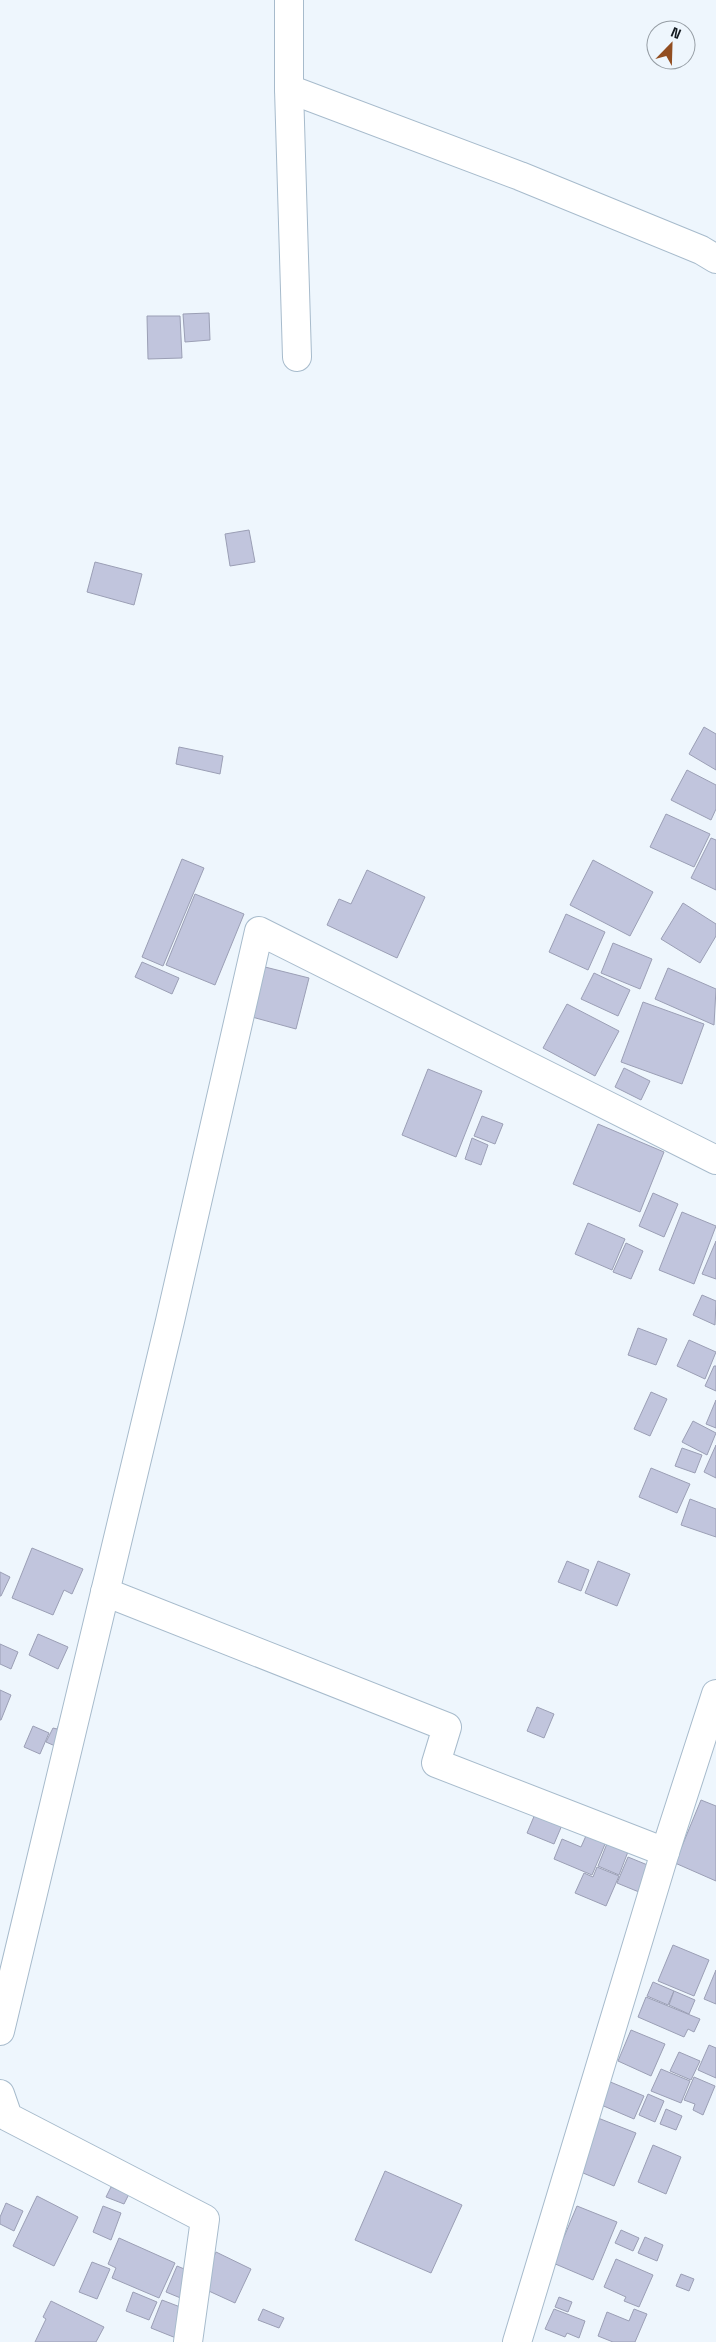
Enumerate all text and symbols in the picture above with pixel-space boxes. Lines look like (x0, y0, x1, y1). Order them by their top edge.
north arrow (646, 20, 696, 70)
text: N (668, 23, 684, 43)

